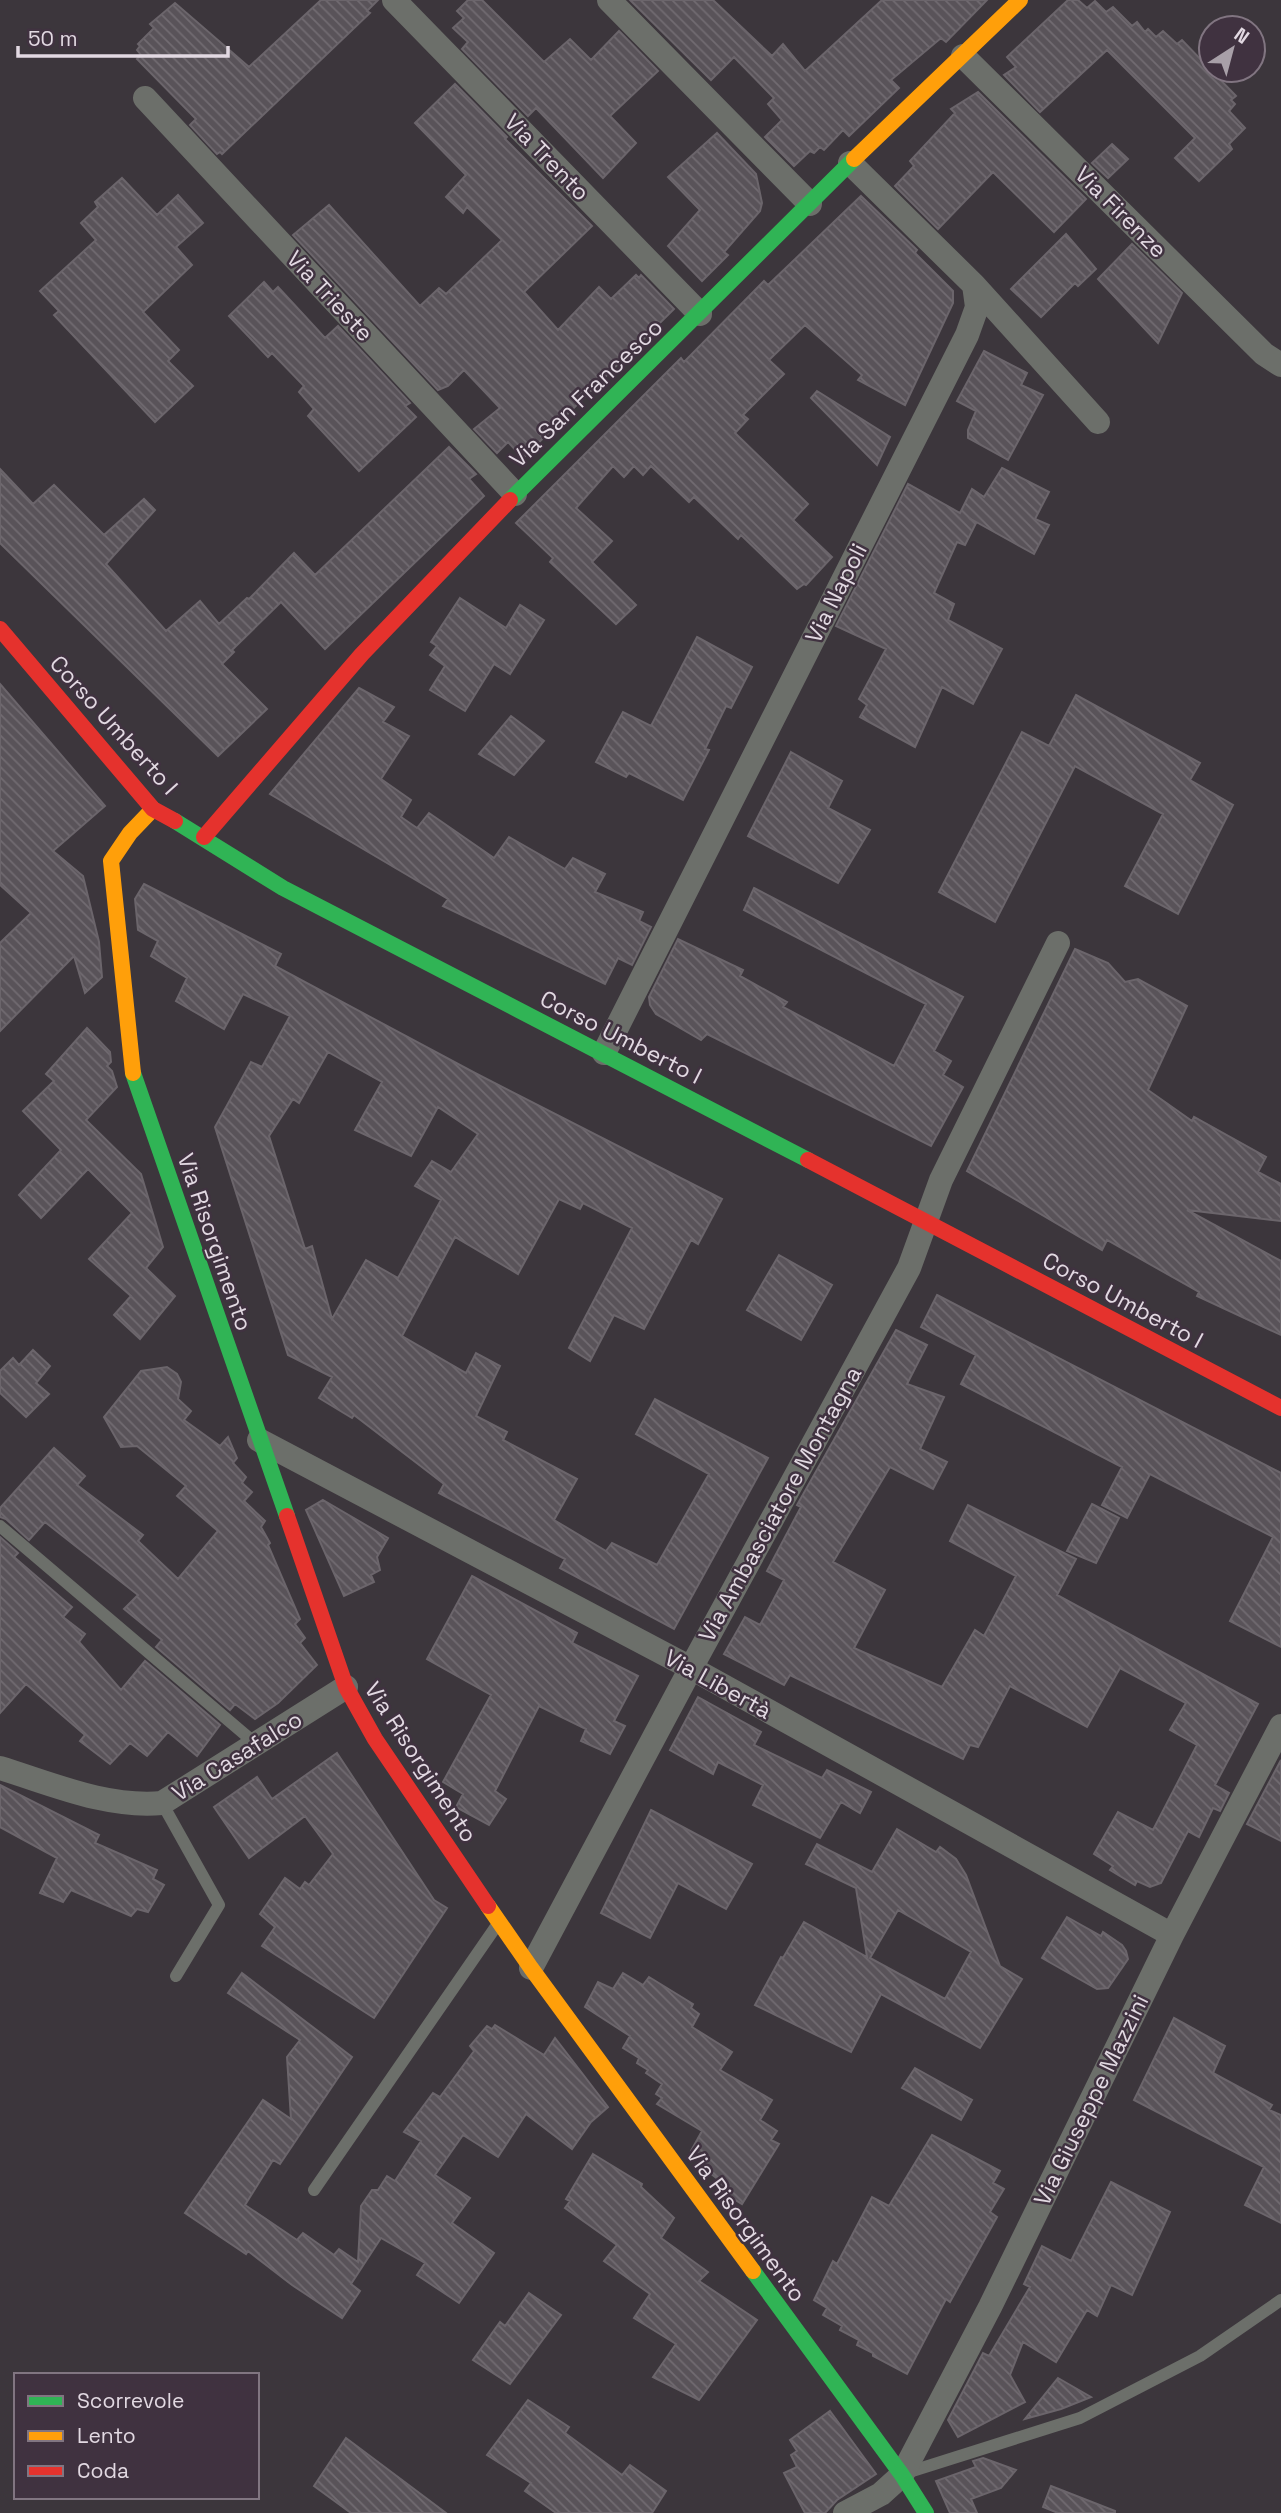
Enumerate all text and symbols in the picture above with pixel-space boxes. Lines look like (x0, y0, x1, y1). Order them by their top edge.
scale bar (18, 14, 228, 58)
north arrow (1197, 14, 1267, 84)
text: N (1229, 22, 1254, 50)
text: 50 m (28, 25, 78, 52)
street label: Via Trento (498, 107, 596, 207)
street label: Via Firenze (1069, 160, 1173, 264)
street label: Via Trieste (280, 244, 380, 348)
street label: Via San Francesco (503, 312, 669, 474)
street label: Via Napoli (798, 538, 874, 648)
street label: Corso Umberto I (43, 649, 185, 801)
street label: Corso Umberto I (535, 983, 707, 1091)
street label: Via Risorgimento (171, 1149, 259, 1335)
street label: Corso Umberto I (1037, 1245, 1209, 1355)
street label: Via Ambasciatore Montagna (692, 1361, 868, 1647)
street label: Via Libertà (659, 1642, 777, 1726)
street label: Via Risorgimento (358, 1676, 484, 1848)
street label: Via Casafalco (166, 1704, 308, 1808)
street label: Via Giuseppe Mazzini (1027, 1990, 1155, 2210)
street label: Via Risorgimento (679, 2140, 813, 2308)
legend (14, 2373, 259, 2499)
text: Scorrevole (77, 2387, 184, 2414)
text: Lento (77, 2422, 136, 2449)
text: Coda (77, 2457, 129, 2484)

